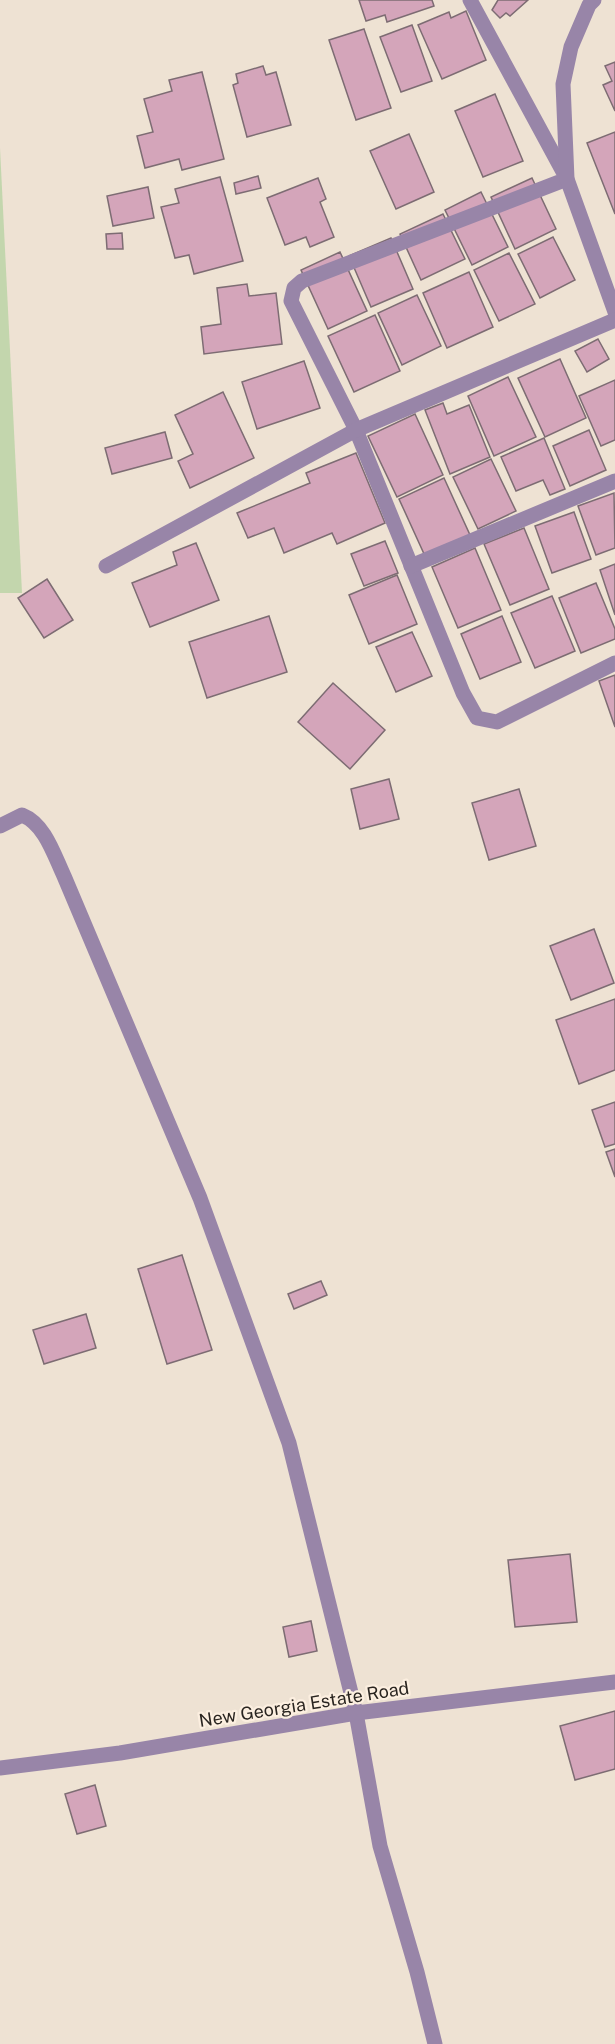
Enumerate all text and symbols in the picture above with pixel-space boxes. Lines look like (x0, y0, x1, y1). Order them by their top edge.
street label: New Georgia Estate Road (197, 1677, 411, 1731)

